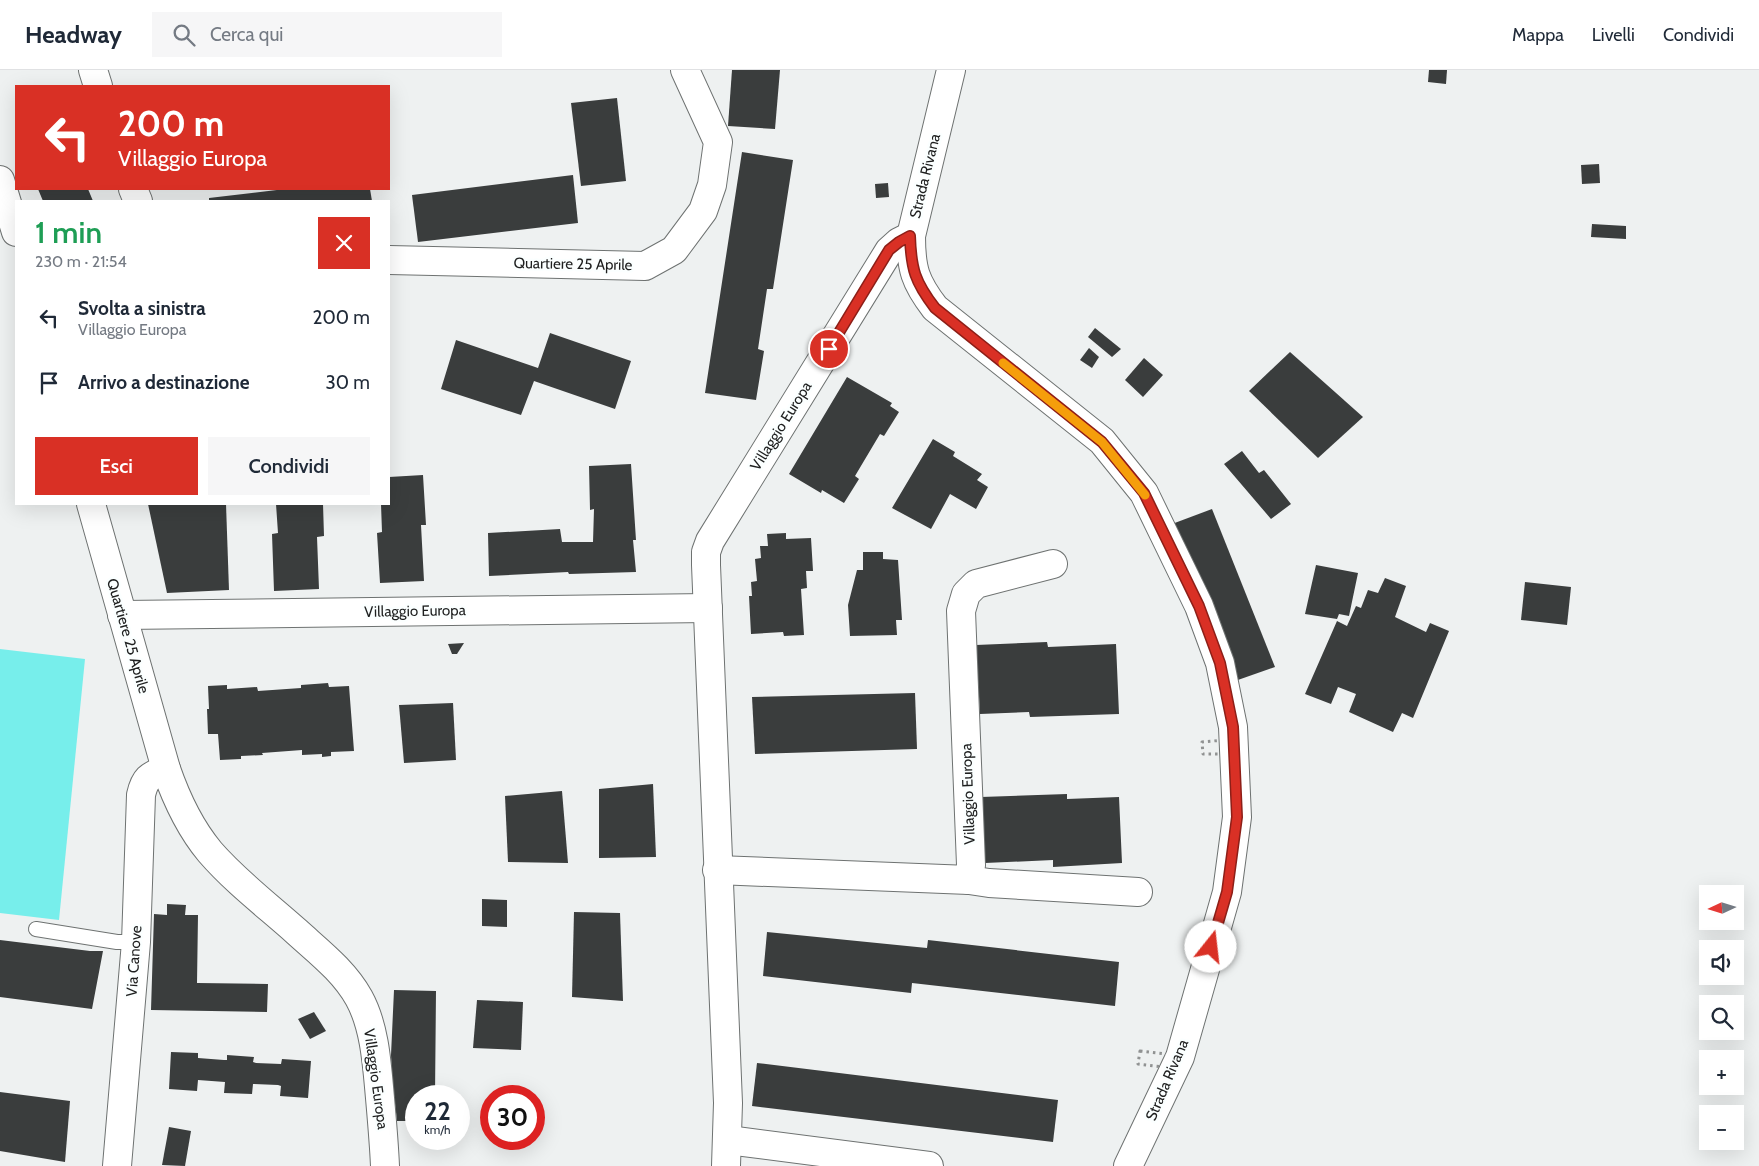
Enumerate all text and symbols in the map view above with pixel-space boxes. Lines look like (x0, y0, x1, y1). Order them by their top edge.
search box (152, 12, 502, 57)
text: Headway (25, 20, 122, 49)
icon: search (170, 21, 198, 49)
text: Cerca qui (210, 23, 283, 46)
text: Mappa (1512, 24, 1564, 46)
text: Livelli (1592, 24, 1635, 46)
text: Condividi (1663, 24, 1734, 46)
text: 200 m (118, 102, 224, 145)
icon: left (35, 105, 100, 170)
street label: Strada Rivana (906, 131, 944, 220)
text: Villaggio Europa (118, 145, 267, 172)
text: 1 min (35, 214, 102, 251)
button: close (318, 217, 370, 269)
text: 230 m · 21:54 (35, 252, 127, 271)
street label: Quartiere 25 Aprile (513, 254, 633, 274)
text: Svolta a sinistra (78, 297, 206, 320)
icon: left (35, 304, 63, 332)
text: 200 m (313, 306, 370, 329)
text: Villaggio Europa (78, 320, 186, 339)
pin (808, 328, 850, 370)
icon: arrive (815, 335, 843, 363)
icon: arrive (35, 369, 63, 397)
text: Arrivo a destinazione (78, 371, 249, 394)
text: 30 m (326, 371, 370, 394)
street label: Villaggio Europa (746, 377, 816, 474)
button: Esci (35, 437, 198, 495)
button: Condividi (208, 437, 370, 495)
street label: Quartiere 25 Aprile (103, 576, 153, 696)
street label: Villaggio Europa (364, 601, 467, 621)
street label: Villaggio Europa (957, 742, 979, 845)
north arrow (1699, 885, 1744, 930)
map controls (1699, 885, 1744, 1150)
position arrow (1184, 920, 1236, 972)
street label: Via Canove (123, 924, 145, 997)
button: sound (1699, 940, 1744, 985)
button: search (1699, 995, 1744, 1040)
street label: Villaggio Europa (360, 1027, 392, 1131)
street label: Strada Rivana (1142, 1036, 1192, 1123)
button: + (1699, 1050, 1744, 1095)
speed limit sign: 30 (480, 1085, 545, 1150)
text: 22 (424, 1096, 451, 1126)
button: − (1699, 1105, 1744, 1150)
text: km/h (424, 1122, 451, 1137)

